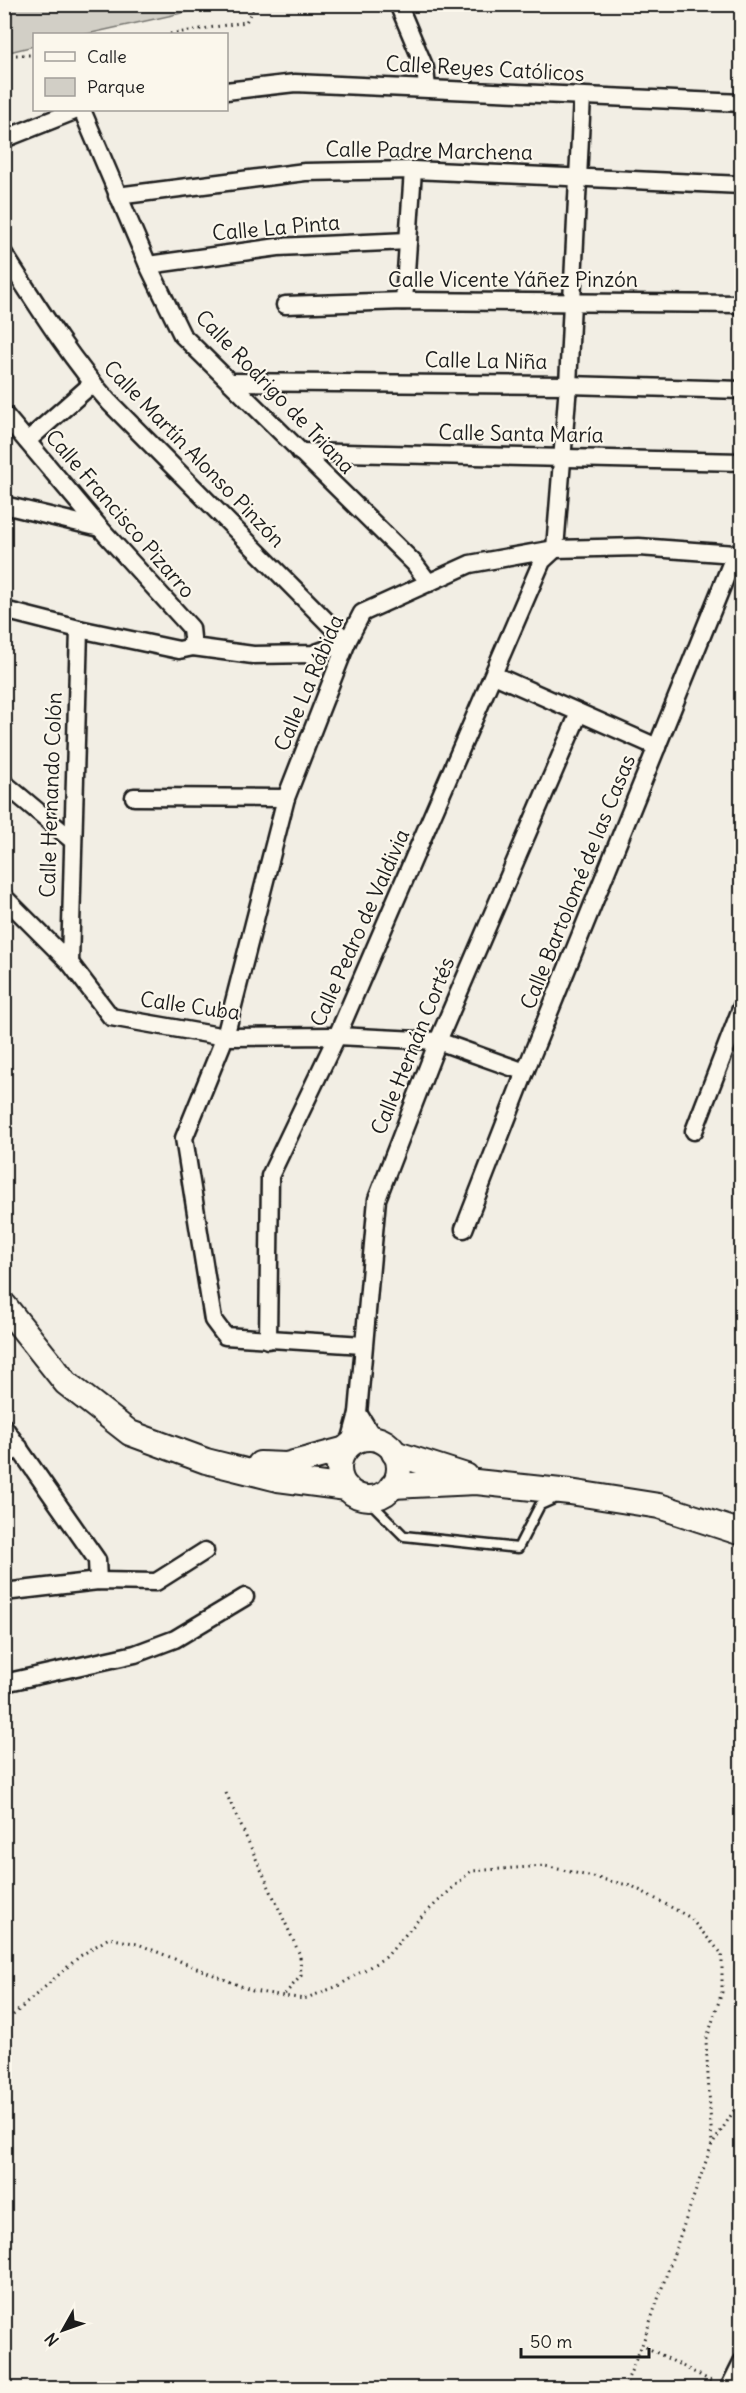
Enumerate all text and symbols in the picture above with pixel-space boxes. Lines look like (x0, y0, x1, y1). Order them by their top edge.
legend (33, 33, 228, 111)
text: Calle (87, 45, 127, 68)
street label: Calle Reyes Católicos (385, 50, 585, 87)
text: Parque (87, 75, 145, 98)
street label: Calle Padre Marchena (325, 135, 533, 166)
street label: Calle La Pinta (211, 208, 341, 247)
street label: Calle Vicente Yáñez Pinzón (388, 266, 638, 293)
street label: Calle Rodrigo de Triana (190, 304, 361, 479)
street label: Calle La Niña (424, 346, 548, 375)
street label: Calle Martín Alonso Pinzón (98, 355, 291, 553)
street label: Calle Santa María (438, 419, 604, 448)
street label: Calle Francisco Pizarro (40, 424, 201, 604)
street label: Calle La Rábida (268, 611, 349, 755)
street label: Calle Hernando Colón (33, 692, 68, 898)
street label: Calle Bartolomé de las Casas (514, 750, 641, 1013)
street label: Calle Pedro de Valdivia (304, 825, 415, 1031)
street label: Calle Hernán Cortés (365, 953, 460, 1139)
street label: Calle Cuba (138, 985, 242, 1026)
north arrow (33, 2300, 93, 2360)
scale bar (521, 2321, 648, 2359)
text: N (40, 2329, 63, 2350)
text: 50 m (530, 2330, 572, 2353)

